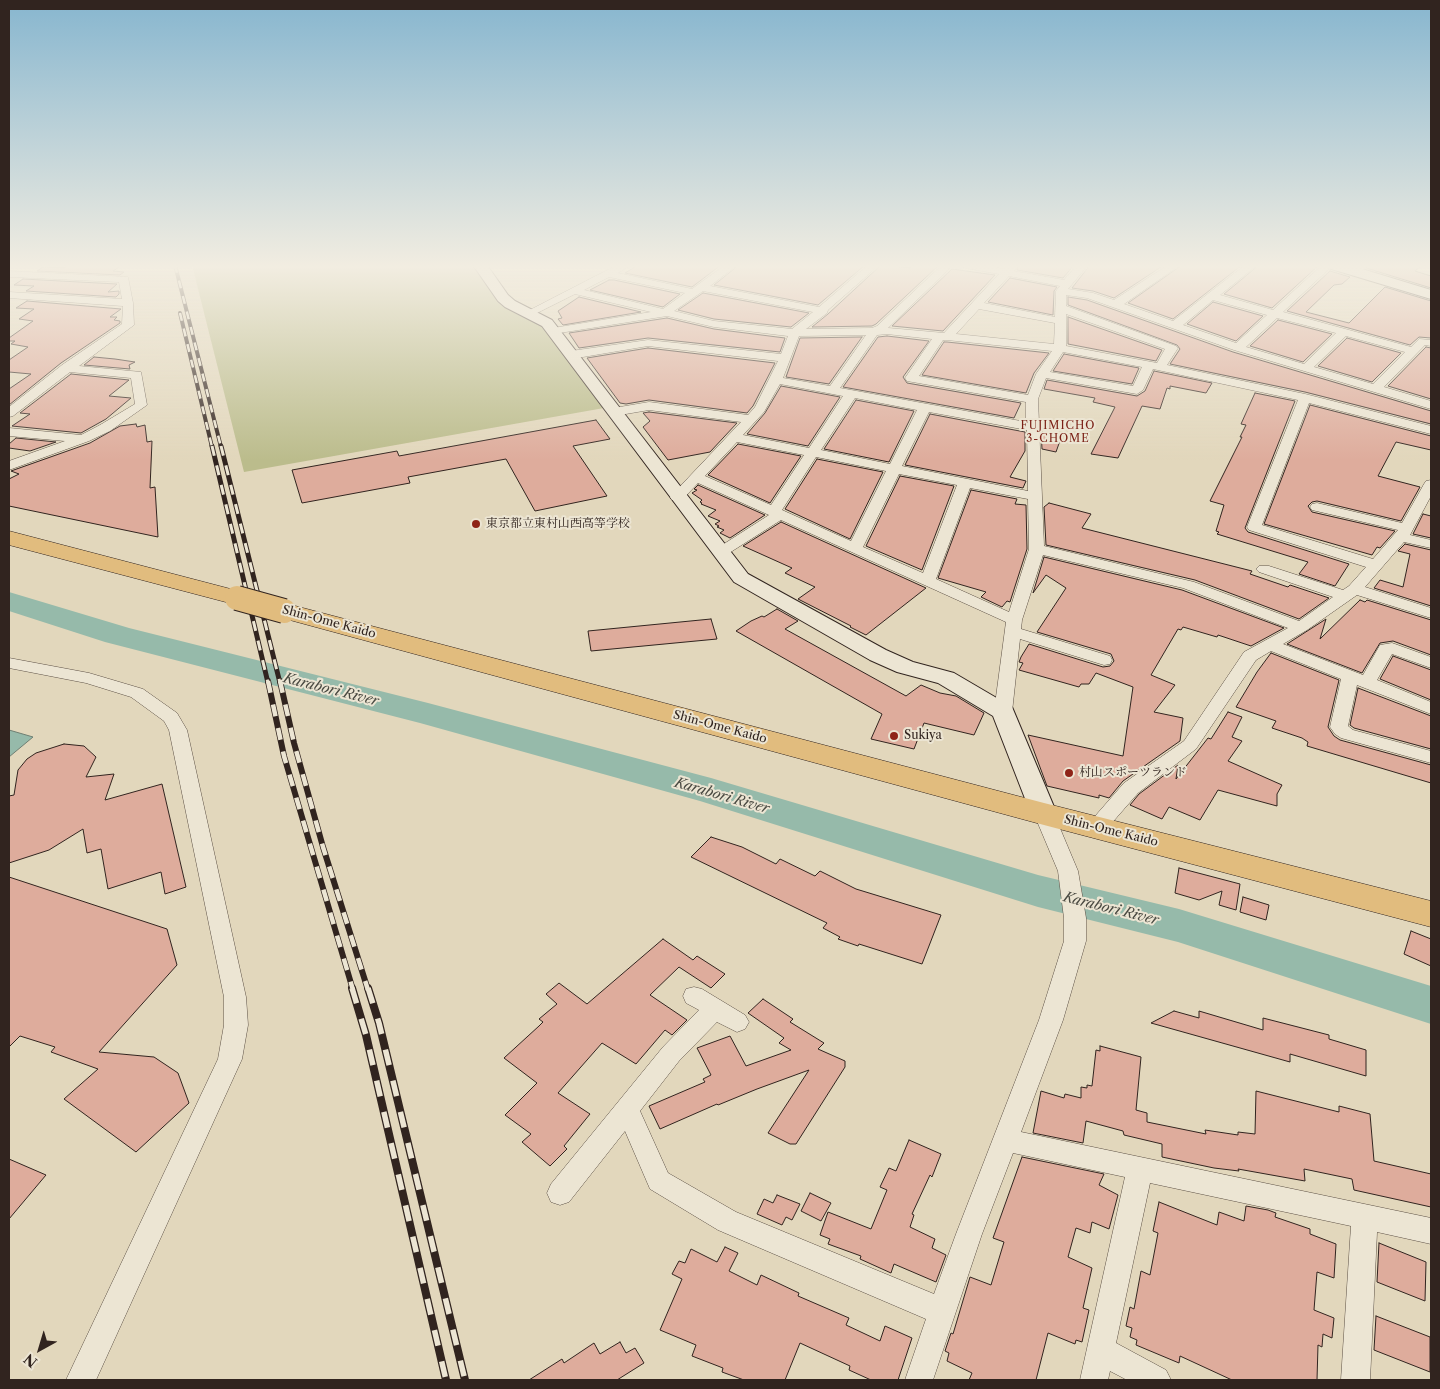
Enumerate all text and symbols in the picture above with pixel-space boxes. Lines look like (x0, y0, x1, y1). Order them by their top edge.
district label: FUJIMICHO 3-CHOME (1019, 419, 1097, 445)
place label: 東京都立東村山西高等学校 (486, 517, 630, 531)
marker: 東京都立東村山西高等学校 (470, 518, 482, 530)
street label: Shin-Ome Kaido (281, 603, 377, 641)
water label: Karabori River (282, 670, 380, 710)
street label: Shin-Ome Kaido (672, 708, 768, 746)
place label: Sukiya (904, 729, 942, 743)
marker: Sukiya (888, 730, 900, 742)
place label: 村山スポーツランド (1079, 766, 1187, 780)
marker: 村山スポーツランド (1063, 767, 1075, 779)
water label: Karabori River (673, 774, 771, 818)
street label: Shin-Ome Kaido (1062, 812, 1160, 850)
water label: Karabori River (1062, 889, 1160, 929)
north arrow (15, 1324, 65, 1374)
text: N (20, 1350, 41, 1371)

